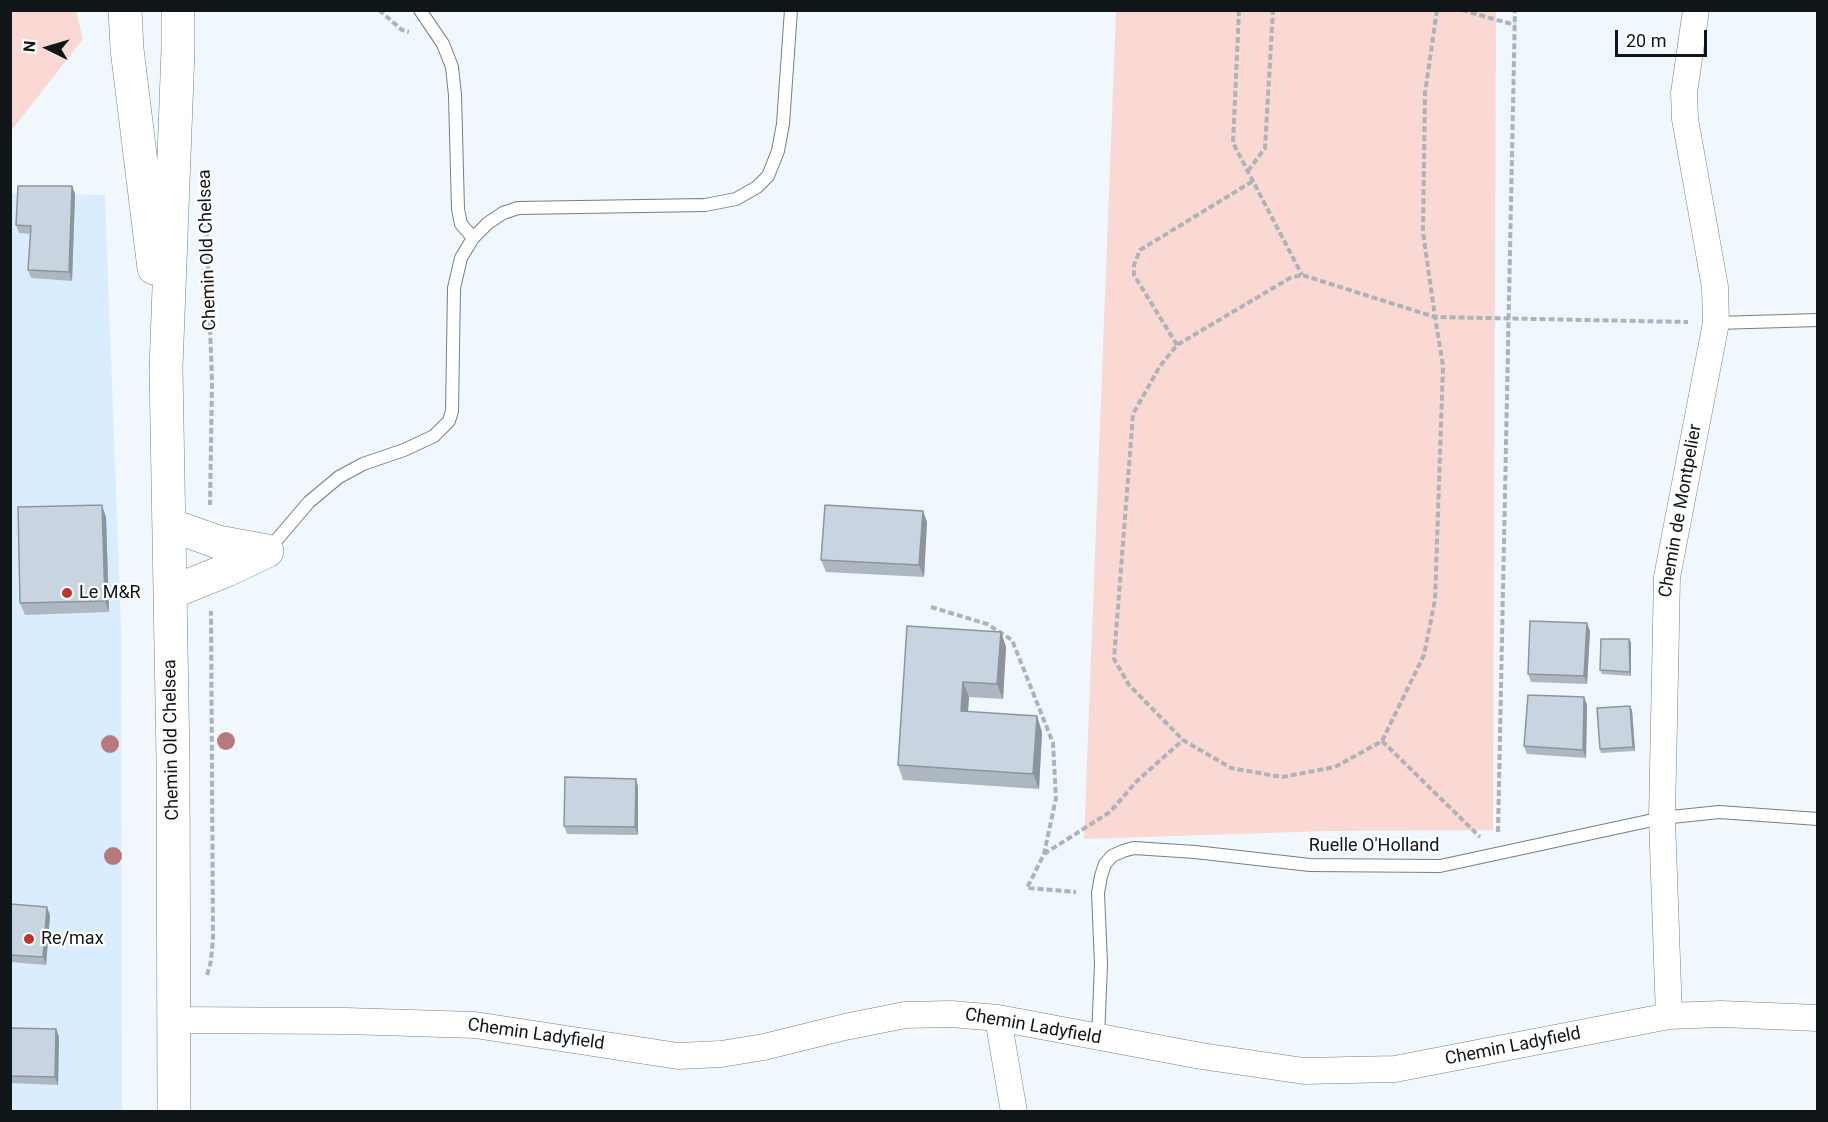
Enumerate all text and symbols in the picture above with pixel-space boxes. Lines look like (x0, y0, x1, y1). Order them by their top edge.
north arrow (18, 18, 78, 78)
scale bar (1618, 18, 1710, 56)
text: 20 m (1626, 30, 1666, 51)
text: N (20, 40, 40, 53)
street label: Chemin Old Chelsea (194, 169, 222, 331)
street label: Chemin de Montpelier (1655, 423, 1707, 599)
place label: Le M&R (79, 582, 141, 604)
marker: Le M&R (60, 586, 74, 600)
street label: Chemin Old Chelsea (160, 659, 184, 821)
street label: Ruelle O'Holland (1309, 835, 1439, 857)
place label: Re/max (41, 928, 104, 950)
marker: Re/max (22, 932, 36, 946)
street label: Chemin Ladyfield (963, 1004, 1103, 1050)
street label: Chemin Ladyfield (466, 1015, 606, 1055)
street label: Chemin Ladyfield (1443, 1023, 1583, 1071)

